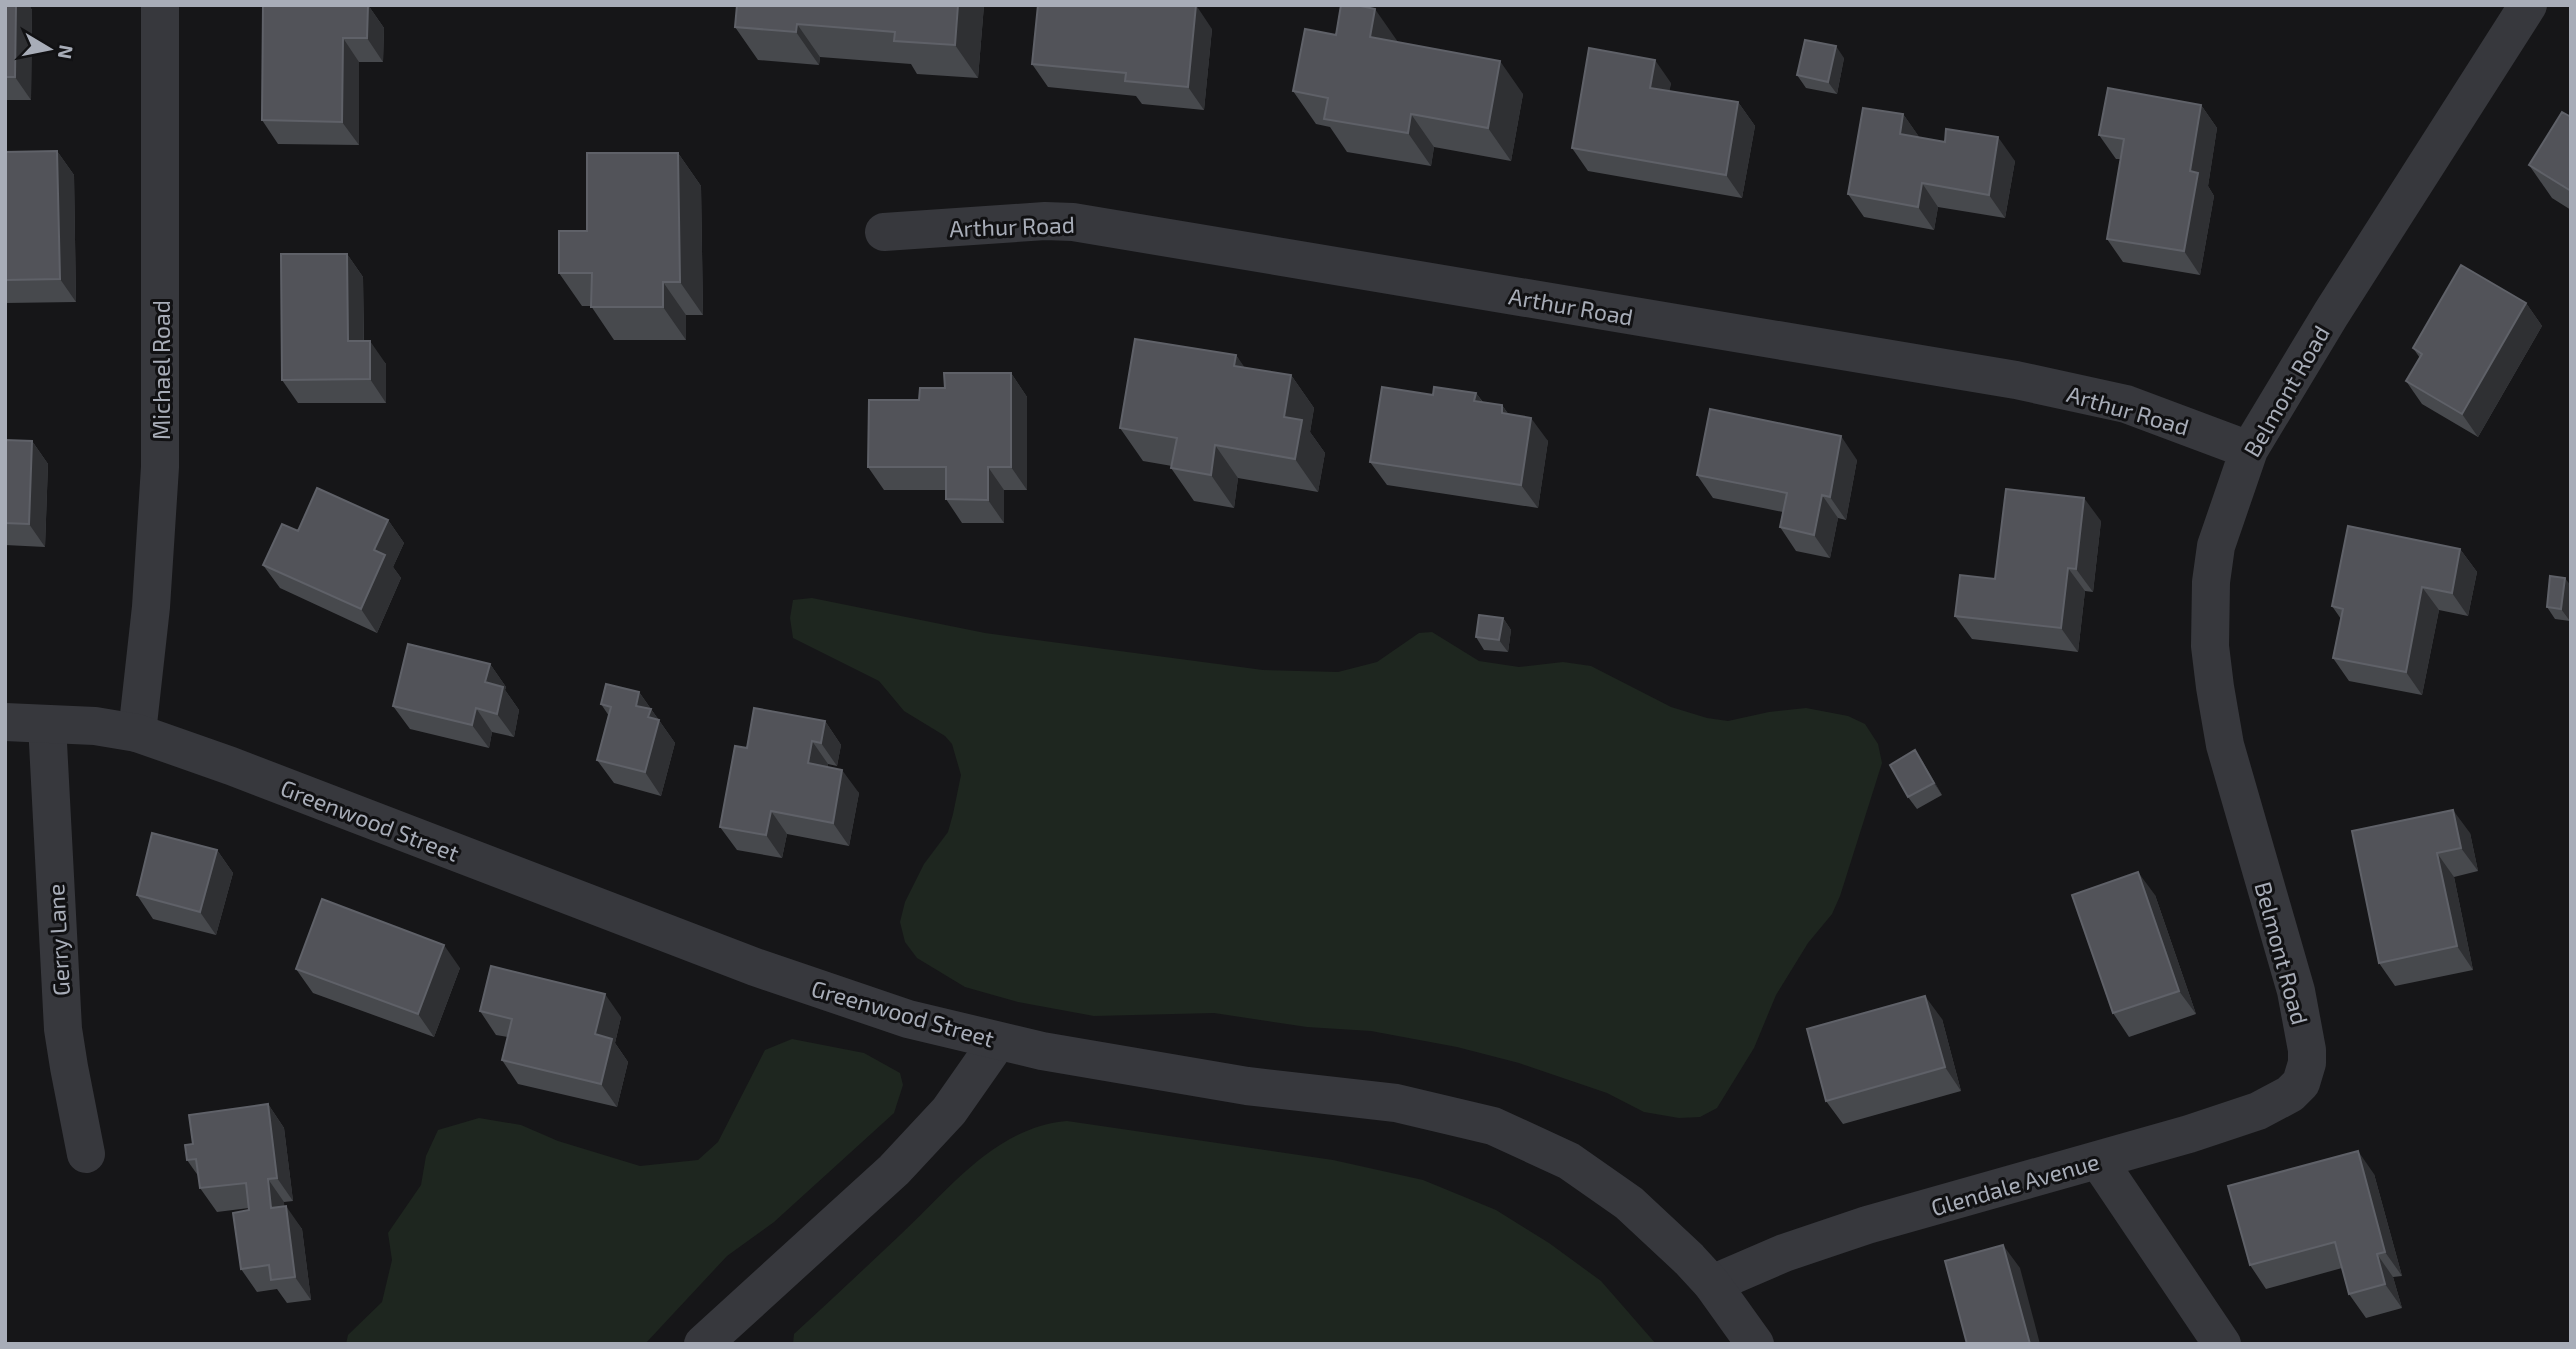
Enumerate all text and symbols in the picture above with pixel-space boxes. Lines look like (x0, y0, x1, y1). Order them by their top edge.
north arrow (14, 14, 84, 84)
text: N (54, 43, 79, 61)
street label: Arthur Road (949, 210, 1075, 242)
street label: Arthur Road (1507, 281, 1635, 331)
street label: Michael Road (147, 300, 175, 440)
street label: Belmont Road (2237, 320, 2335, 462)
street label: Arthur Road (2064, 379, 2192, 441)
street label: Greenwood Street (277, 773, 463, 867)
street label: Belmont Road (2249, 878, 2315, 1028)
street label: Gerry Lane (41, 883, 75, 997)
street label: Greenwood Street (808, 974, 998, 1053)
street label: Glendale Avenue (1928, 1147, 2102, 1221)

